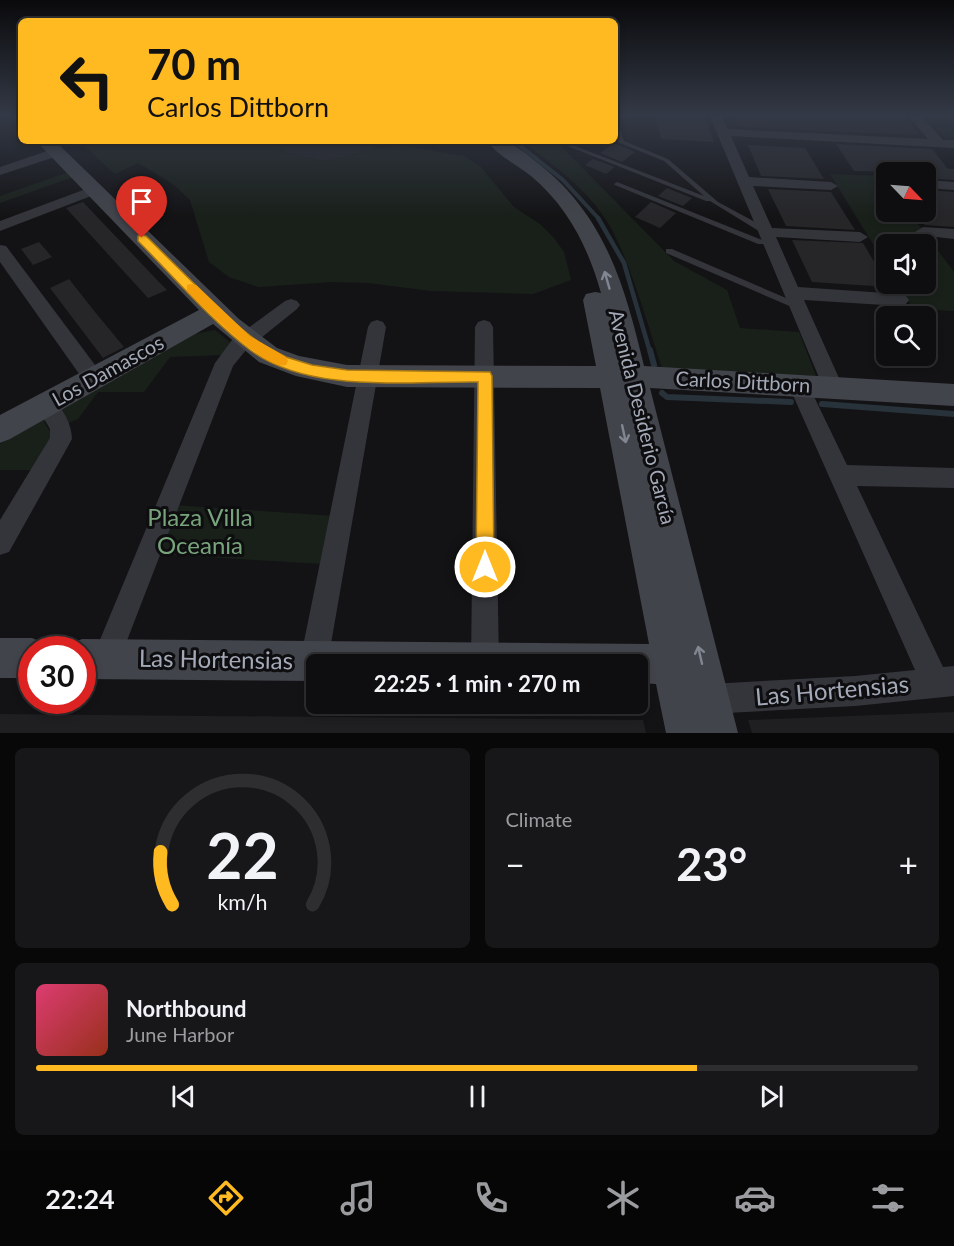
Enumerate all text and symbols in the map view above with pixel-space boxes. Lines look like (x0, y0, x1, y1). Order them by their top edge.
text: 70 m (147, 39, 241, 89)
icon: left (48, 42, 126, 120)
text: Carlos Dittborn (147, 90, 329, 123)
north arrow (876, 162, 936, 222)
map controls (876, 162, 936, 366)
pin (116, 176, 167, 238)
icon: arrive (125, 185, 158, 218)
button: sound (876, 234, 936, 294)
one-way arrow (601, 271, 612, 290)
button: search (876, 306, 936, 366)
street label: Avenida Desiderio García (605, 307, 681, 527)
street label: Los Damascos (47, 330, 168, 411)
street label: Carlos Dittborn (675, 365, 811, 397)
one-way arrow (618, 424, 630, 443)
park label: Plaza Villa Oceanía (147, 502, 253, 559)
position arrow (453, 535, 517, 599)
speed limit sign: 30 (18, 636, 96, 714)
street label: Las Hortensias (139, 643, 293, 674)
one-way arrow (693, 646, 705, 665)
street label: Las Hortensias (754, 668, 910, 711)
text: 22:25 · 1 min · 270 m (374, 670, 580, 697)
text: Climate (506, 807, 572, 831)
text: 22 (206, 817, 278, 892)
text: 23° (676, 837, 747, 891)
text: − (506, 844, 525, 884)
text: + (899, 844, 918, 884)
text: km/h (217, 889, 267, 915)
text: Northbound (126, 995, 246, 1022)
text: June Harbor (126, 1022, 234, 1046)
icon: previous (167, 1080, 200, 1113)
icon: pause (461, 1080, 494, 1113)
icon: next (755, 1080, 788, 1113)
icon: directions (205, 1177, 247, 1219)
icon: music (337, 1177, 379, 1219)
icon: phone (470, 1177, 512, 1219)
icon: climate (602, 1177, 644, 1219)
icon: car (734, 1177, 776, 1219)
icon: filters (867, 1177, 909, 1219)
text: 22:24 (45, 1182, 115, 1215)

